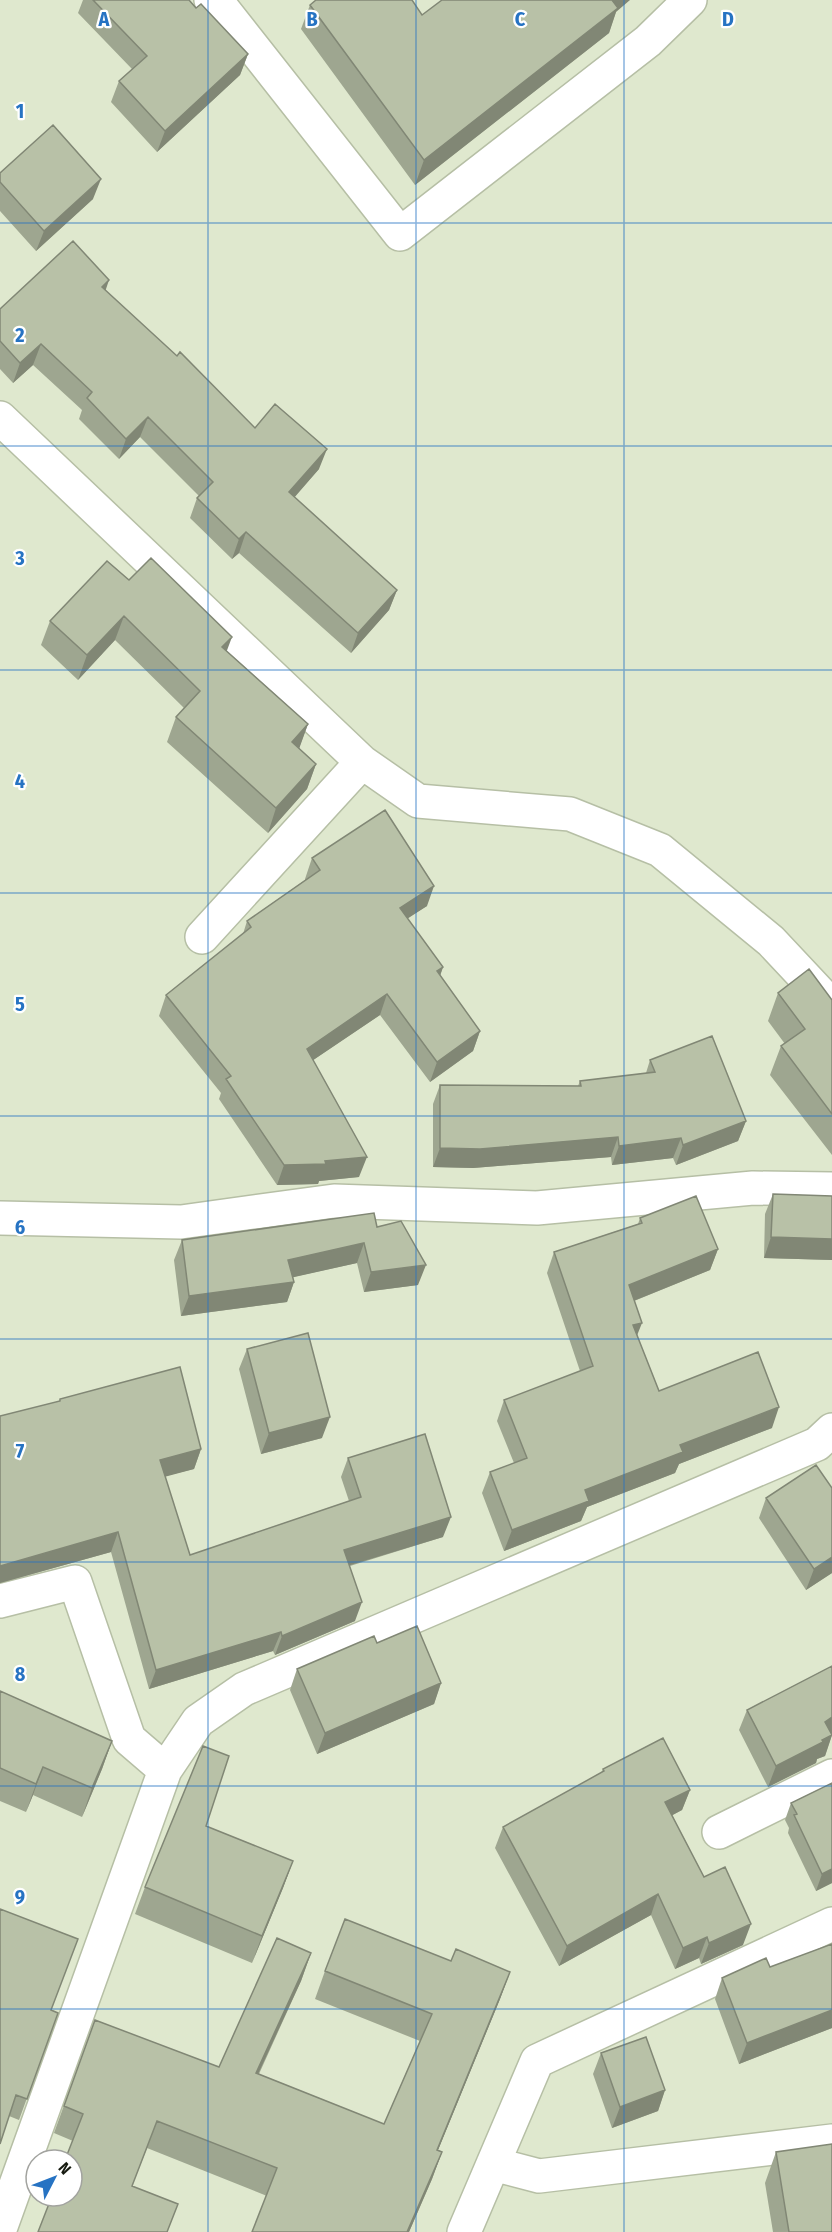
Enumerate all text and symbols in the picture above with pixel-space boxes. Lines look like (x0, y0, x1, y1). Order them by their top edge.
text: A (98, 7, 111, 31)
text: B (306, 7, 318, 31)
text: C (515, 7, 526, 31)
text: D (722, 7, 734, 31)
text: 1 (16, 99, 24, 123)
text: 2 (14, 323, 25, 347)
text: 3 (14, 546, 25, 570)
text: 4 (15, 769, 25, 793)
text: 5 (15, 992, 25, 1016)
text: 6 (15, 1215, 25, 1239)
text: 7 (16, 1439, 25, 1463)
text: 8 (15, 1662, 26, 1686)
text: 9 (15, 1885, 25, 1909)
north arrow (24, 2148, 84, 2208)
text: N (55, 2158, 75, 2178)

